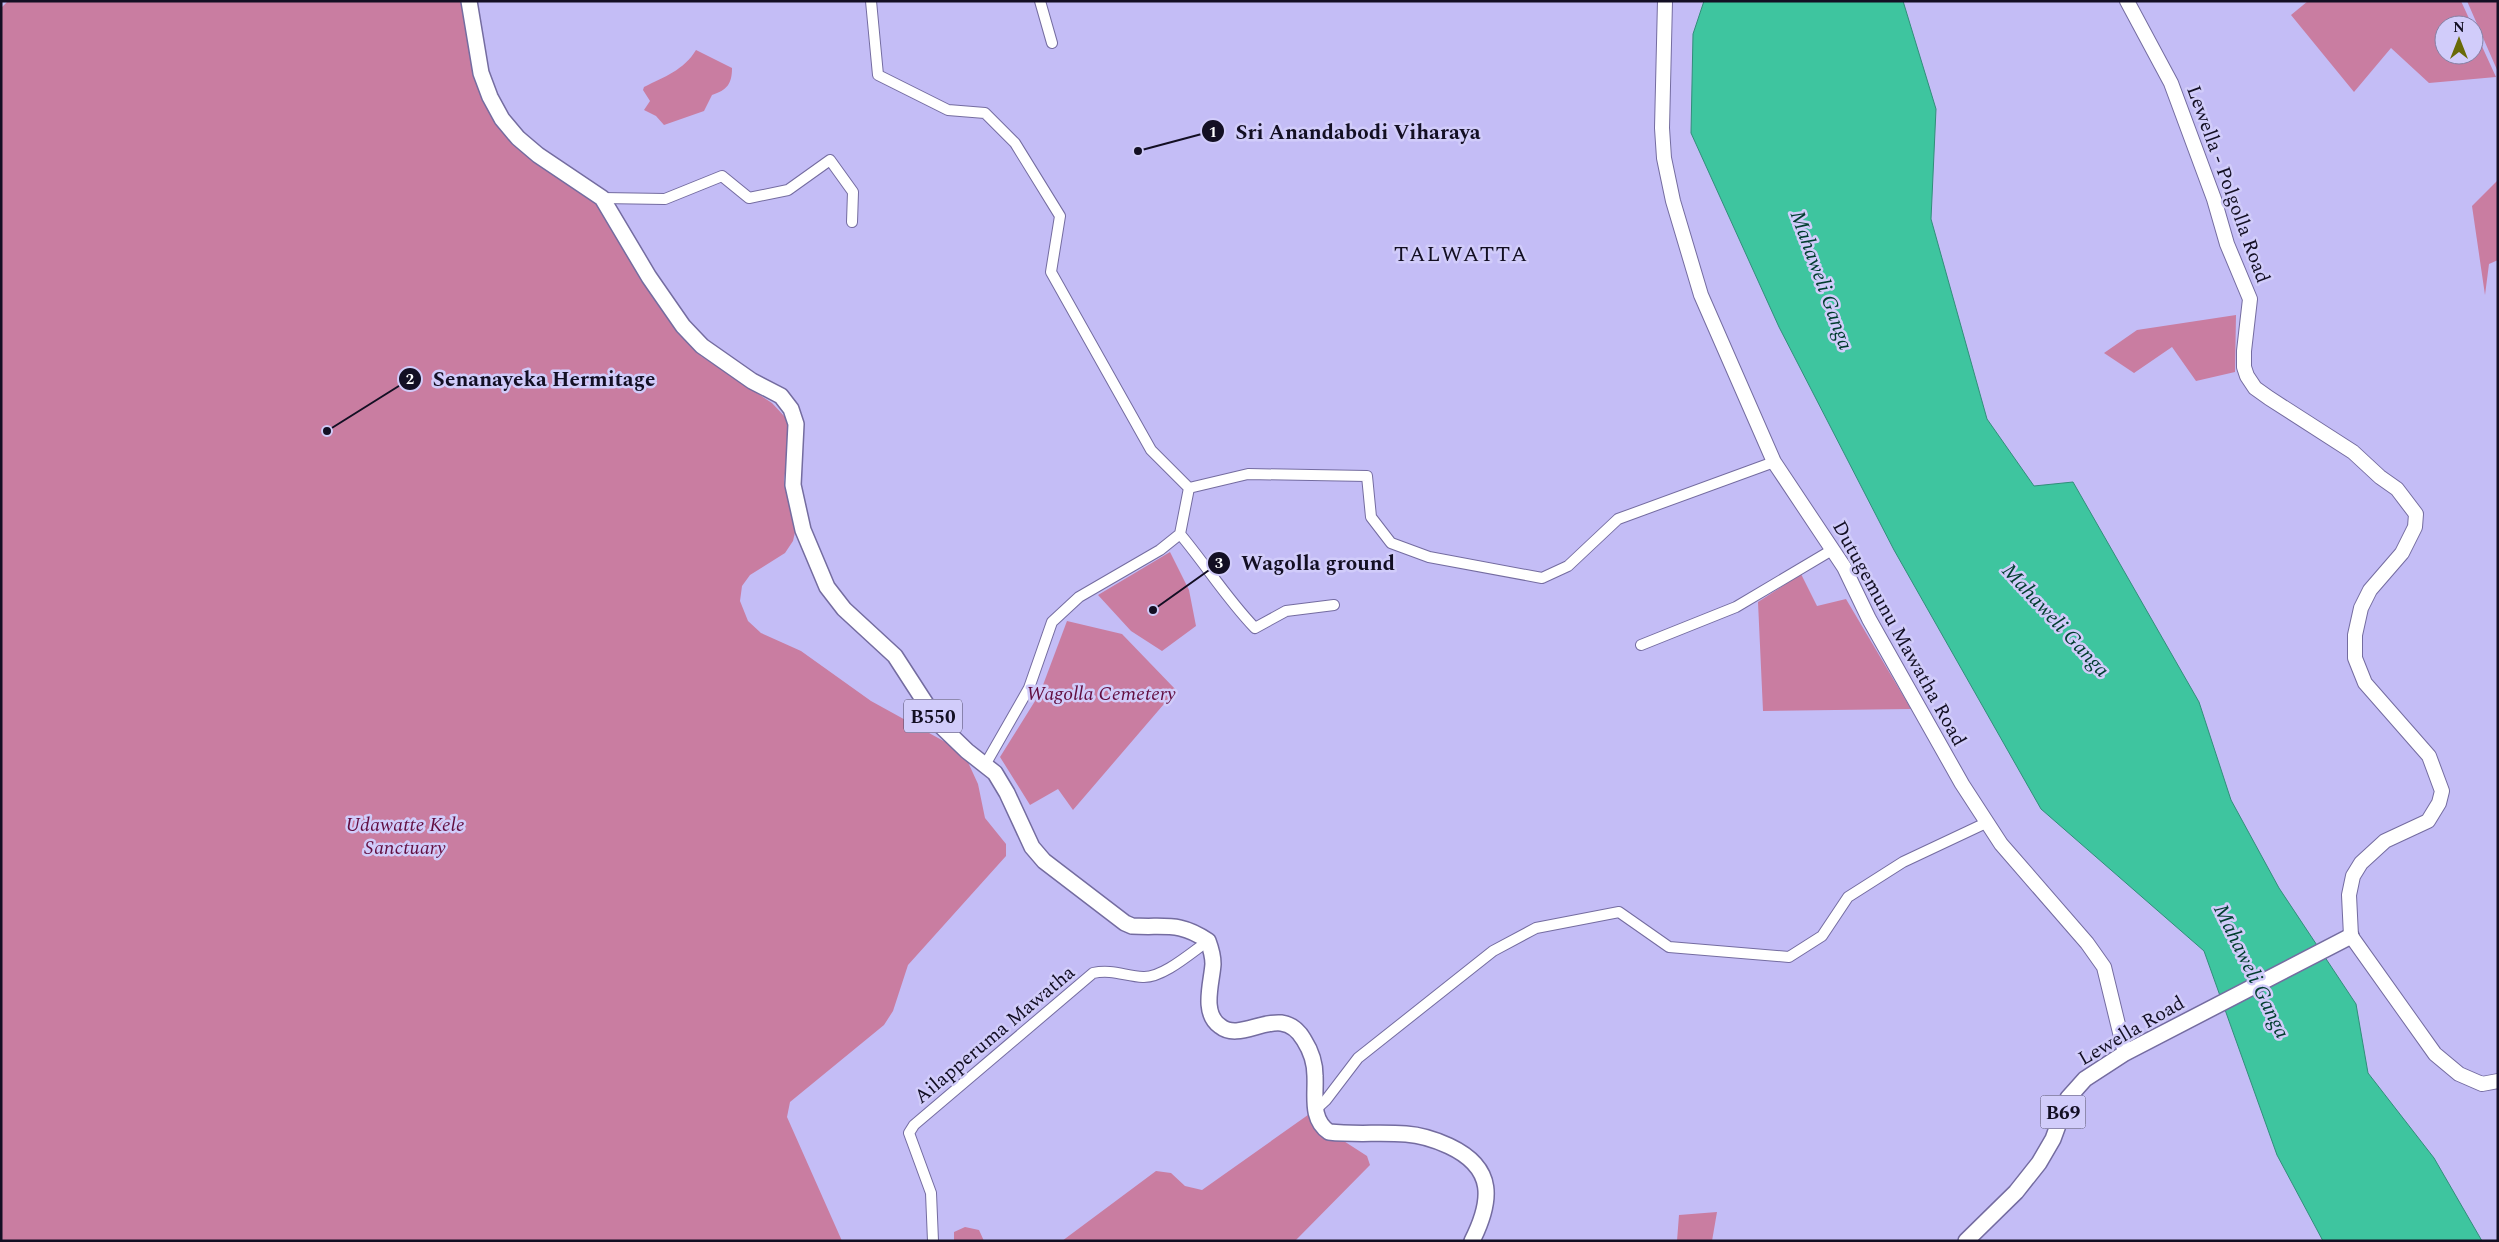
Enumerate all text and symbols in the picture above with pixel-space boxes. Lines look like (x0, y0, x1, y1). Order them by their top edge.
north arrow (2434, 15, 2484, 65)
text: N (2453, 17, 2465, 38)
street label: Lewella - Polgolla Road (2178, 81, 2278, 287)
callout: Sri Anandabodi Viharaya (1201, 113, 1491, 149)
text: Sri Anandabodi Viharaya (1236, 117, 1481, 149)
text: 1 (1209, 121, 1217, 144)
water label: Mahaweli Ganga (1781, 206, 1861, 355)
district label: TALWATTA (1394, 238, 1528, 271)
callout: Senanayeka Hermitage (397, 361, 665, 397)
text: Senanayeka Hermitage (433, 364, 655, 396)
text: 2 (406, 368, 414, 391)
street label: Dutugemunu Mawatha Road (1824, 515, 1974, 752)
callout: Wagolla ground (1206, 545, 1405, 581)
text: Wagolla ground (1241, 548, 1395, 580)
text: 3 (1215, 552, 1223, 575)
water label: Mahaweli Ganga (1994, 556, 2117, 685)
park label: Wagolla Cemetery (1026, 679, 1176, 709)
road number: B550 (904, 699, 962, 732)
park label: Udawatte Kele Sanctuary (345, 810, 465, 863)
water label: Mahaweli Ganga (2205, 899, 2298, 1045)
street label: Ailapperuma Mawatha (907, 958, 1082, 1111)
street label: Lewella Road (2073, 988, 2190, 1074)
road number: B69 (2040, 1096, 2086, 1128)

